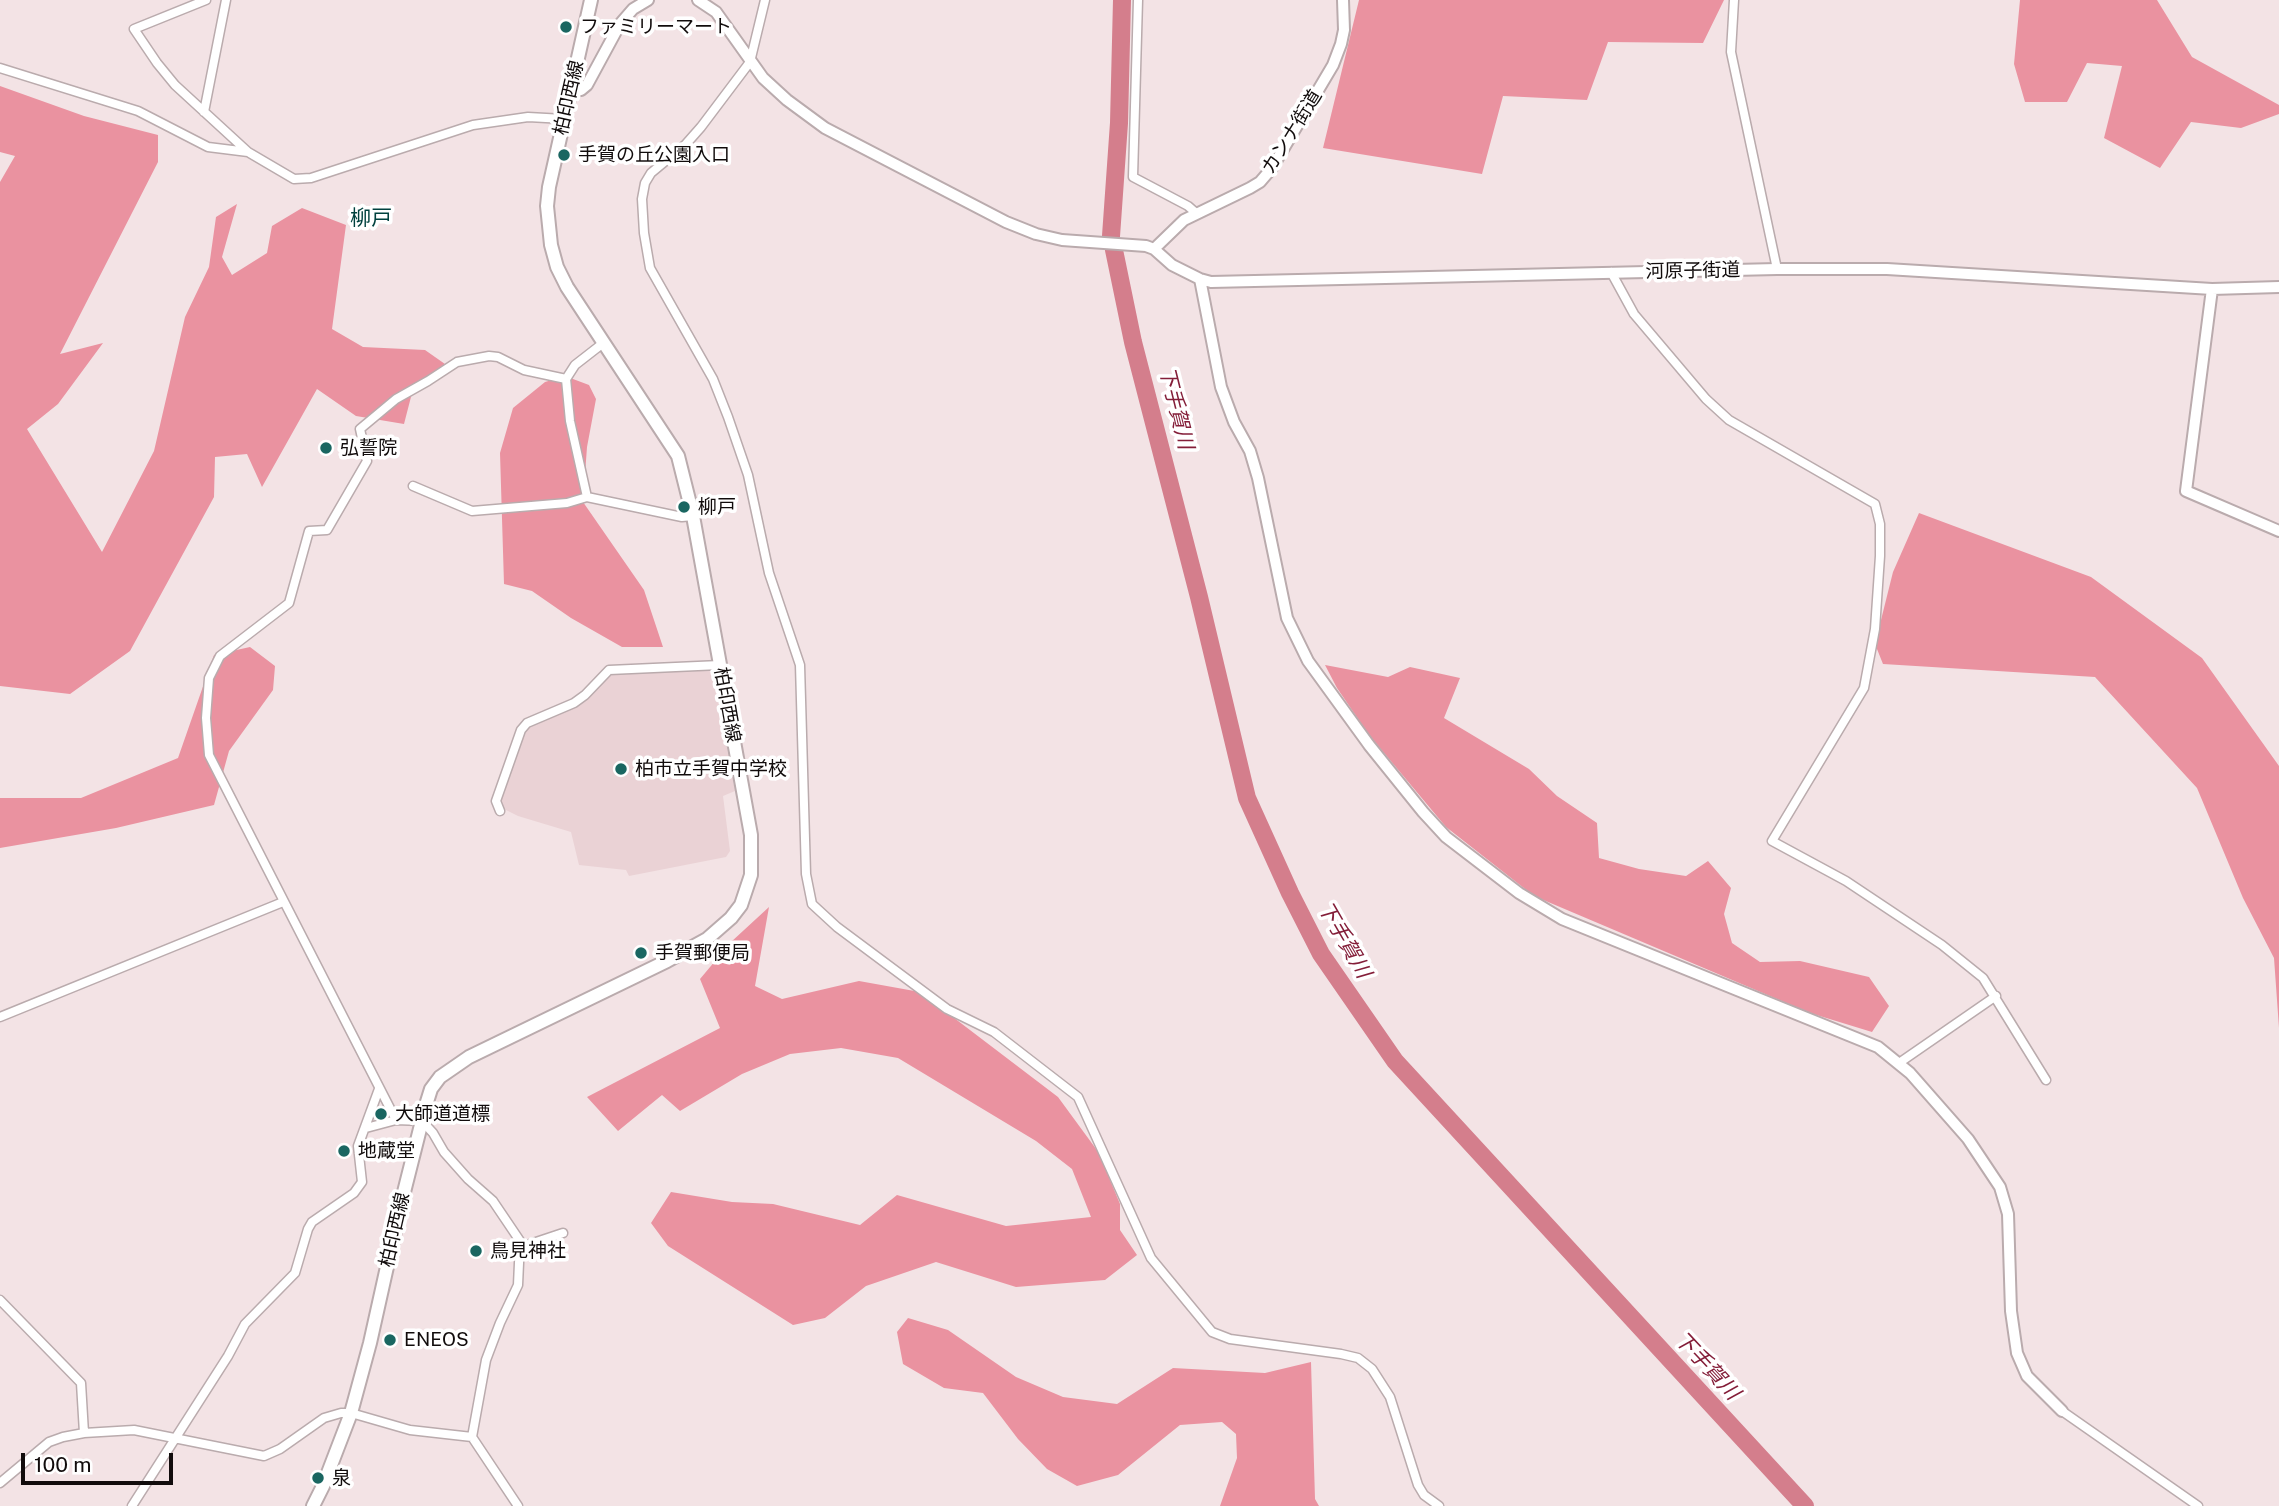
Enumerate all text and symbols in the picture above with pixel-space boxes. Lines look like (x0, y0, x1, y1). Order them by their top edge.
place label: ファミリーマート (580, 16, 732, 38)
marker: ファミリーマート (558, 19, 574, 35)
street label: 柏印西線 (549, 58, 589, 138)
street label: カンナ街道 (1257, 86, 1327, 178)
place label: 手賀の丘公園入口 (578, 144, 730, 166)
marker: 手賀の丘公園入口 (556, 147, 572, 163)
district label: 柳戸 (350, 206, 392, 232)
street label: 河原子街道 (1645, 259, 1741, 283)
water label: 下手賀川 (1154, 364, 1198, 452)
place label: 弘誓院 (340, 437, 397, 459)
marker: 弘誓院 (318, 440, 334, 456)
place label: 柳戸 (698, 496, 736, 518)
marker: 柳戸 (676, 499, 692, 515)
street label: 柏印西線 (709, 666, 745, 744)
place label: 柏市立手賀中学校 (635, 758, 787, 780)
marker: 柏市立手賀中学校 (613, 761, 629, 777)
water label: 下手賀川 (1312, 897, 1376, 983)
place label: 手賀郵便局 (655, 942, 750, 964)
marker: 手賀郵便局 (633, 945, 649, 961)
place label: 大師道道標 (395, 1103, 490, 1125)
marker: 大師道道標 (373, 1106, 389, 1122)
place label: 地蔵堂 (358, 1140, 415, 1162)
marker: 地蔵堂 (336, 1143, 352, 1159)
street label: 柏印西線 (375, 1190, 415, 1270)
place label: 鳥見神社 (490, 1240, 566, 1262)
marker: 鳥見神社 (468, 1243, 484, 1259)
water label: 下手賀川 (1669, 1327, 1745, 1405)
place label: ENEOS (404, 1329, 469, 1351)
marker: ENEOS (382, 1332, 398, 1348)
scale bar (24, 1440, 177, 1484)
text: 100 m (34, 1452, 91, 1477)
place label: 泉 (332, 1467, 351, 1489)
marker: 泉 (310, 1470, 326, 1486)

